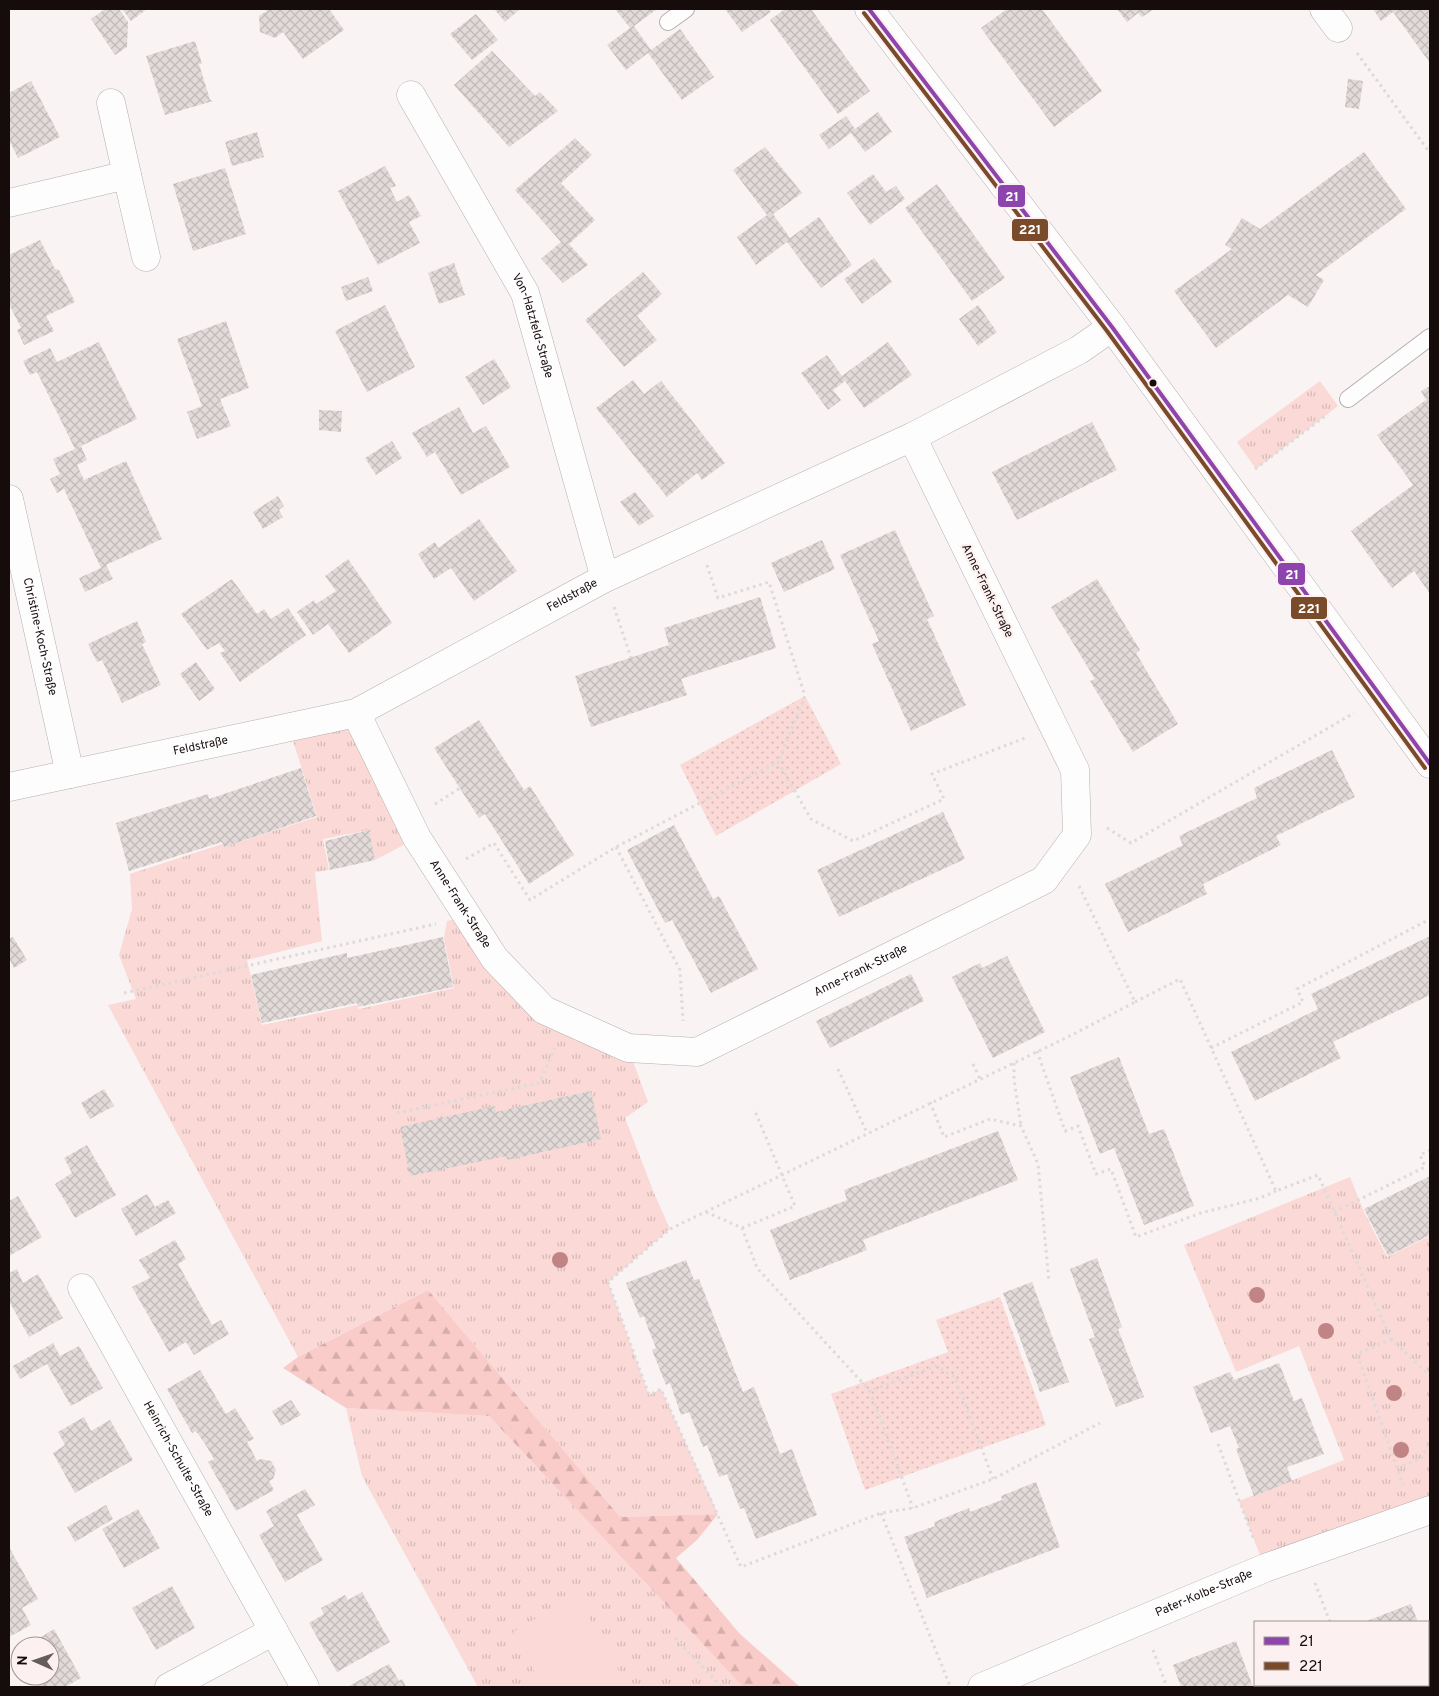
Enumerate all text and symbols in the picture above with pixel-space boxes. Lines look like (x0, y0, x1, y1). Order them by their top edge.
line badge: 21 (997, 184, 1026, 208)
text: 21 (1005, 189, 1019, 206)
line badge: 221 (1011, 218, 1049, 242)
text: 221 (1019, 222, 1041, 239)
street label: Von-Hatzfeld-Straße (508, 271, 557, 380)
unlabelled marker (1148, 378, 1158, 388)
street label: Anne-Frank-Straße (957, 541, 1017, 641)
line badge: 21 (1277, 562, 1306, 586)
text: 21 (1285, 567, 1299, 584)
street label: Feldstraße (544, 575, 601, 616)
street label: Christine-Koch-Straße (19, 576, 60, 697)
line badge: 221 (1290, 596, 1328, 620)
text: 221 (1298, 601, 1320, 618)
street label: Feldstraße (172, 732, 230, 760)
street label: Anne-Frank-Straße (425, 857, 494, 952)
street label: Anne-Frank-Straße (811, 941, 910, 1001)
street label: Heinrich-Schulte-Straße (139, 1398, 216, 1520)
street label: Pater-Kolbe-Straße (1153, 1566, 1255, 1621)
legend (1254, 1621, 1429, 1686)
text: 21 (1299, 1633, 1314, 1652)
north arrow (10, 1636, 60, 1686)
text: N (15, 1655, 32, 1666)
text: 221 (1299, 1658, 1323, 1677)

